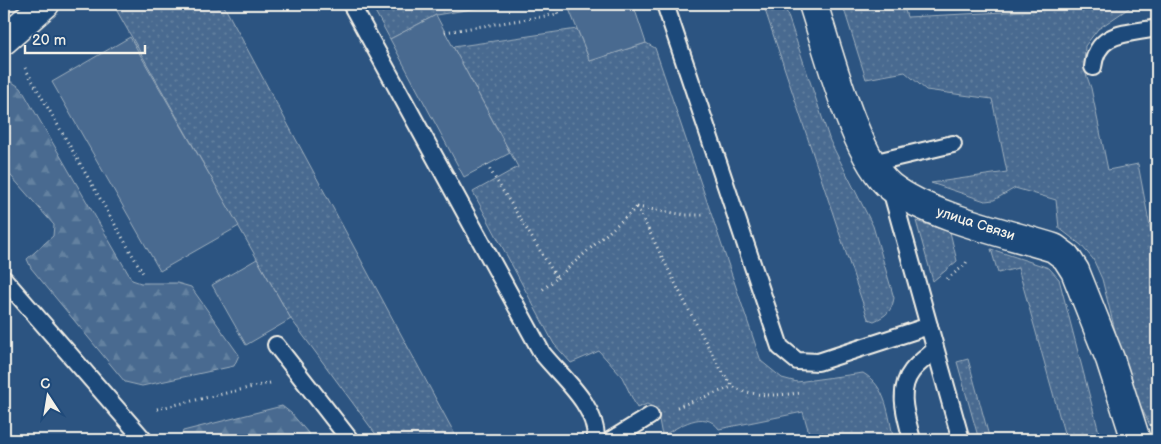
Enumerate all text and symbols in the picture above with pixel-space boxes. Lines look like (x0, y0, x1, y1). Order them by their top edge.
scale bar (25, 22, 145, 54)
text: 20 m (32, 31, 66, 50)
street label: улица Связи (934, 203, 1017, 244)
north arrow (22, 372, 72, 422)
text: С (39, 374, 52, 393)

